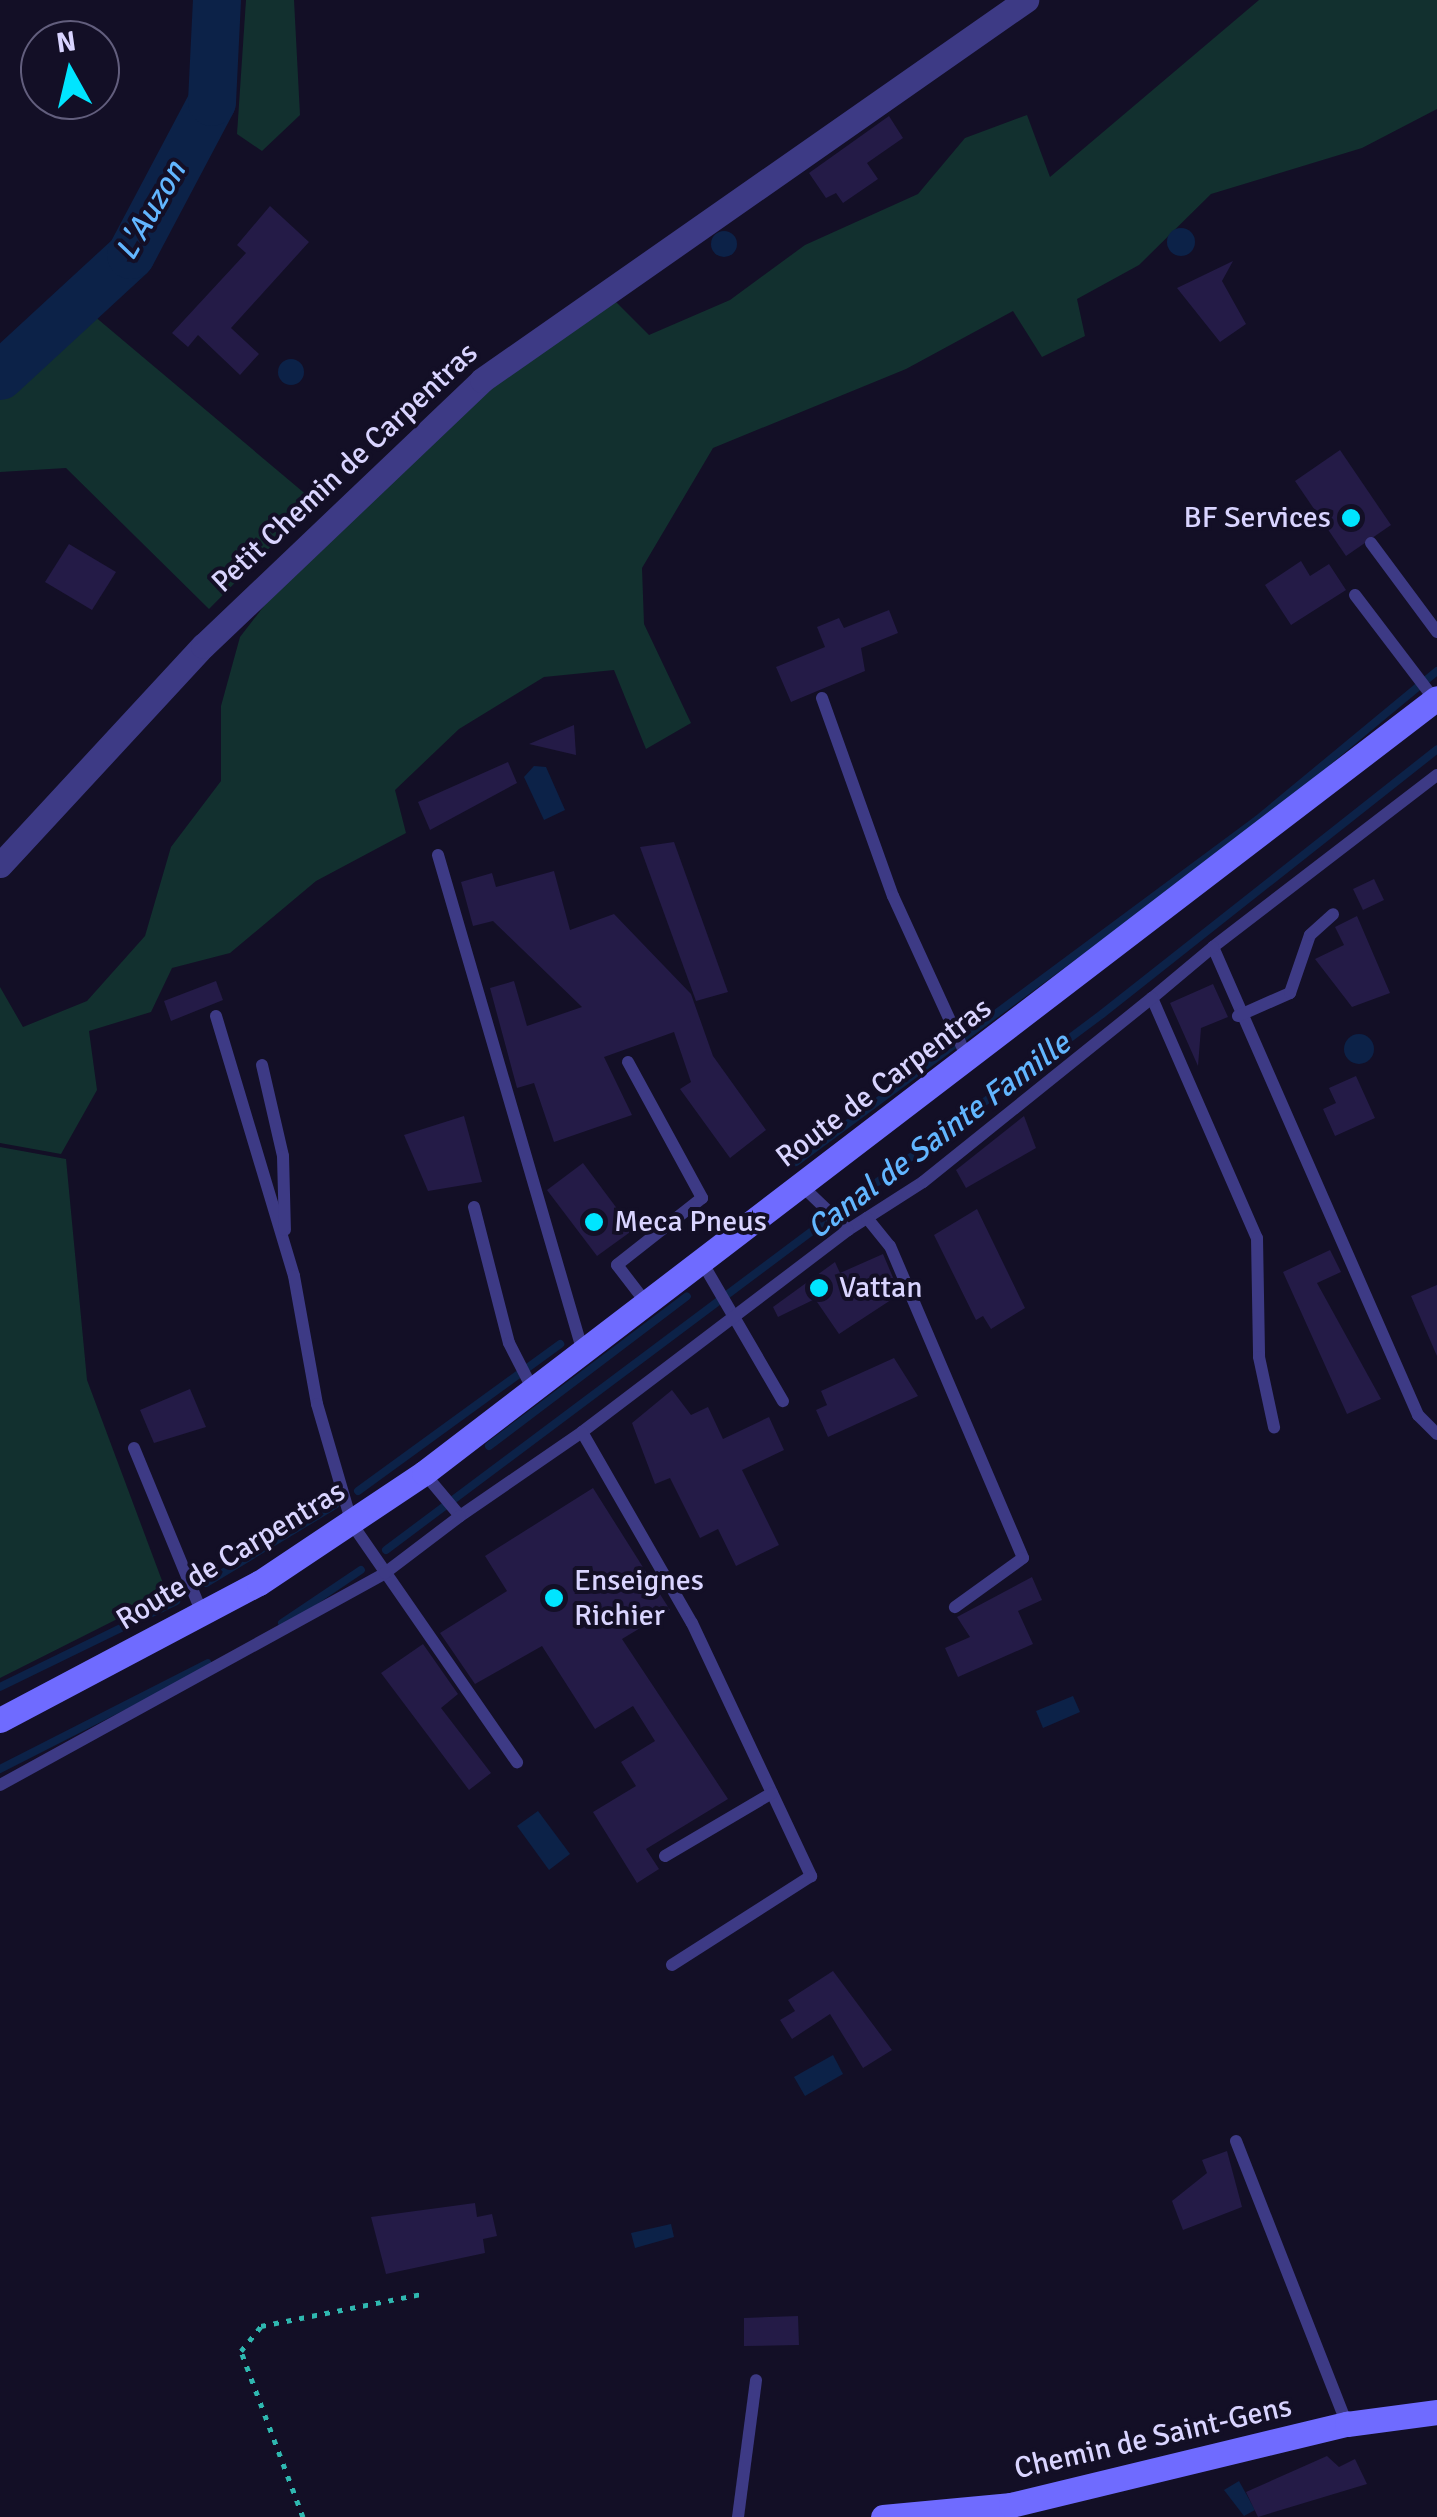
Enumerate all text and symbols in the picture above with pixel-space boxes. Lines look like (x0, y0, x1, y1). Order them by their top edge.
north arrow (20, 20, 120, 120)
text: N (54, 24, 78, 60)
water label: L'Auzon (107, 155, 195, 267)
street label: Petit Chemin de Carpentras (205, 335, 485, 601)
place label: BF Services (1183, 500, 1331, 536)
marker: BF Services (1340, 507, 1362, 529)
street label: Route de Carpentras (769, 990, 999, 1176)
water label: Canal de Sainte Famille (800, 1024, 1078, 1248)
place label: Meca Pneus (614, 1204, 767, 1240)
marker: Meca Pneus (583, 1211, 605, 1233)
place label: Vattan (839, 1270, 923, 1306)
marker: Vattan (808, 1277, 830, 1299)
street label: Route de Carpentras (110, 1474, 352, 1638)
place label: Enseignes Richier (574, 1563, 704, 1634)
marker: Enseignes Richier (543, 1587, 565, 1609)
street label: Chemin de Saint-Gens (1011, 2389, 1295, 2487)

